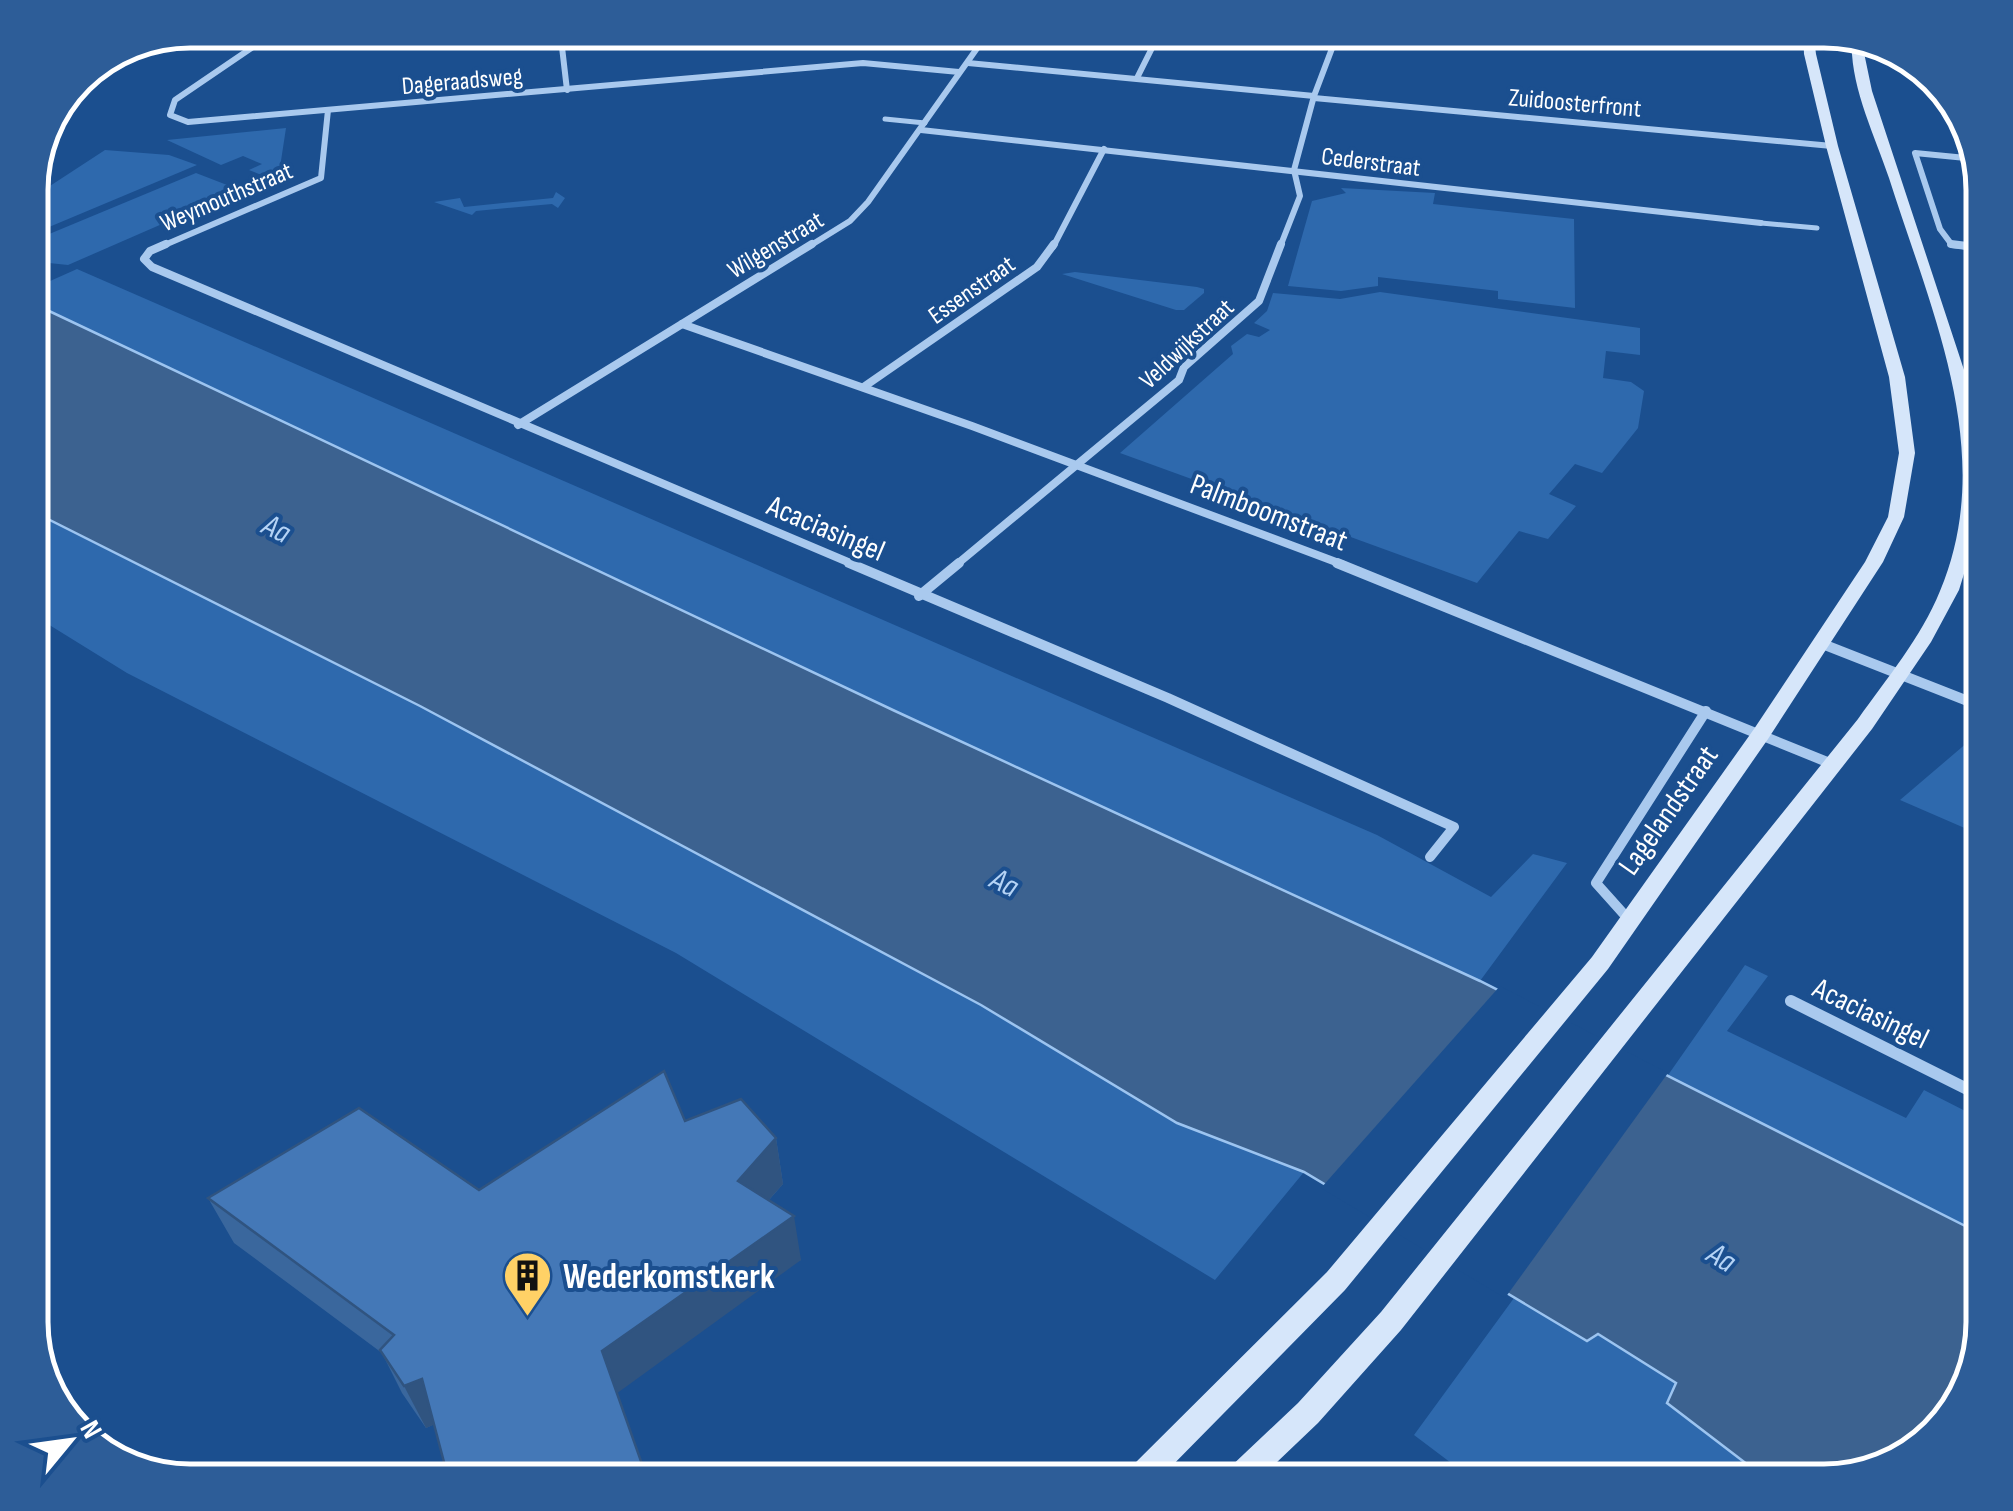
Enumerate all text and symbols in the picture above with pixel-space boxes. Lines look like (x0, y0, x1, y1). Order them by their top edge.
street label: Dageraadsweg (400, 61, 524, 102)
street label: Zuidoosterfront (1507, 82, 1643, 125)
street label: Cederstraat (1320, 141, 1422, 184)
street label: Weymouthstraat (156, 156, 297, 239)
street label: Wilgenstraat (722, 205, 829, 286)
street label: Essenstraat (922, 249, 1021, 331)
street label: Veldwijkstraat (1133, 292, 1241, 396)
street label: Palmboomstraat (1185, 466, 1352, 559)
street label: Acaciasingel (760, 488, 890, 570)
water label: Aa (254, 505, 297, 553)
street label: Lagelandstraat (1611, 739, 1726, 882)
water label: Aa (982, 859, 1025, 907)
street label: Acaciasingel (1806, 970, 1934, 1057)
water label: Aa (1698, 1234, 1743, 1282)
building icon: Wederkomstkerk (502, 1250, 554, 1318)
place label: Wederkomstkerk (563, 1256, 775, 1299)
north arrow (20, 1391, 120, 1491)
text: N (72, 1415, 109, 1444)

